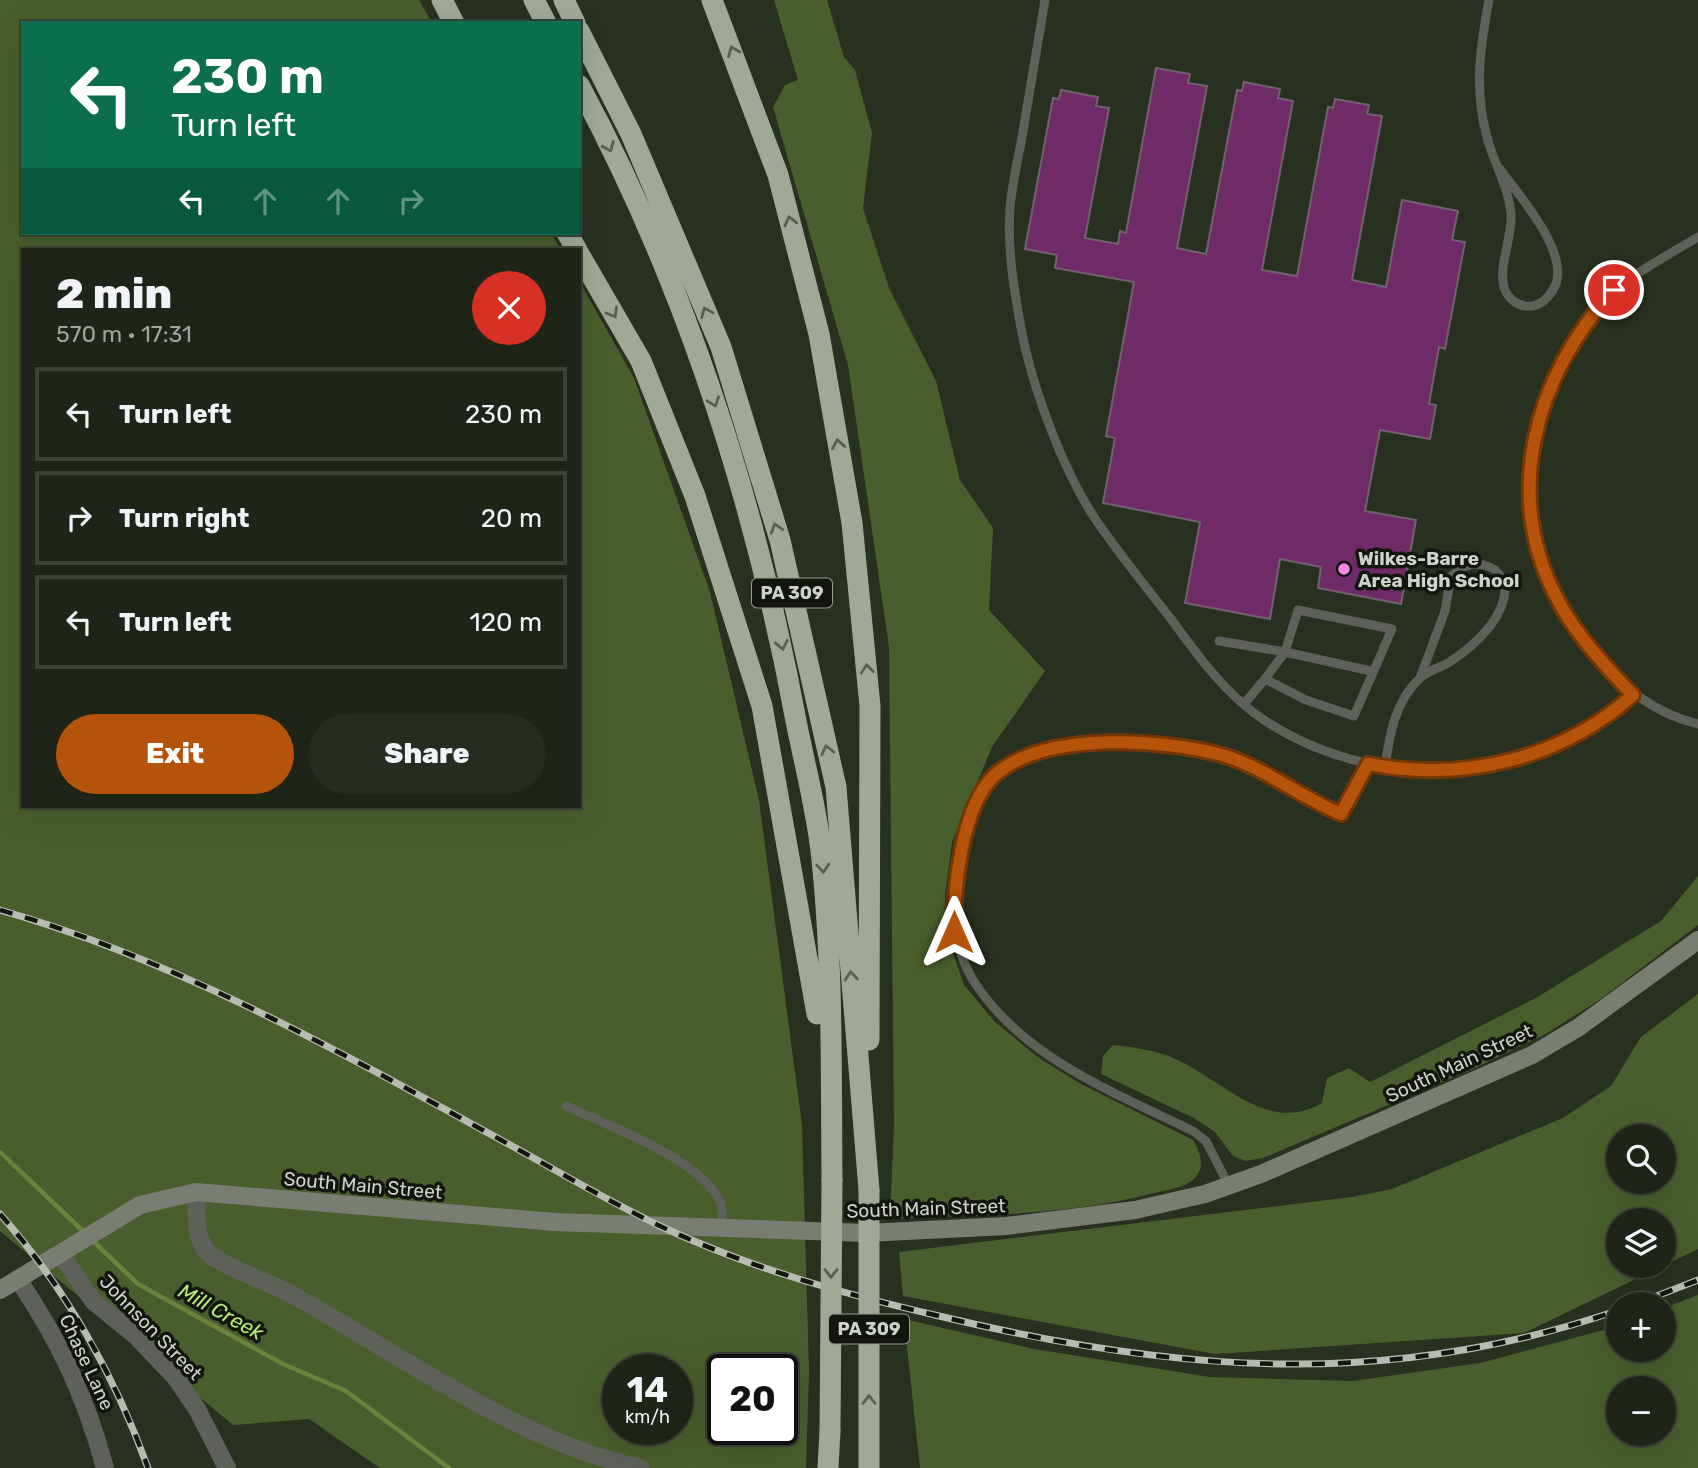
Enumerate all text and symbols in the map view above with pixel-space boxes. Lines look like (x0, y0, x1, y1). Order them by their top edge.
one-way arrow (727, 45, 741, 57)
text: 230 m (171, 47, 324, 105)
icon: left (56, 49, 147, 140)
text: Turn left (171, 106, 296, 144)
one-way arrow (601, 139, 615, 152)
icon: left (173, 182, 211, 220)
icon: ahead (246, 182, 284, 220)
icon: ahead (319, 182, 357, 220)
icon: right (392, 182, 430, 220)
one-way arrow (784, 215, 798, 227)
pin (1584, 260, 1644, 320)
text: 2 min (56, 269, 172, 319)
button: close (472, 271, 546, 345)
icon: arrive (1595, 271, 1633, 309)
one-way arrow (605, 306, 618, 319)
one-way arrow (701, 306, 715, 318)
text: 570 m · 17:31 (56, 320, 192, 348)
icon: left (60, 395, 98, 433)
one-way arrow (706, 396, 720, 408)
text: Turn left (119, 399, 231, 430)
text: 230 m (465, 399, 542, 430)
one-way arrow (831, 438, 846, 449)
icon: right (60, 499, 98, 537)
text: Turn right (119, 503, 249, 534)
text: 20 m (481, 503, 542, 534)
one-way arrow (770, 522, 785, 534)
place label: Wilkes-Barre Area High School (1358, 547, 1520, 592)
marker: Wilkes-Barre Area High School (1336, 561, 1352, 577)
road number: PA 309 (752, 578, 832, 608)
icon: left (60, 603, 98, 641)
text: Turn left (119, 607, 231, 638)
text: 120 m (470, 607, 542, 638)
one-way arrow (774, 639, 788, 651)
one-way arrow (859, 663, 874, 675)
button: Exit (56, 714, 294, 794)
button: Share (308, 714, 546, 794)
one-way arrow (821, 744, 836, 756)
one-way arrow (815, 863, 830, 874)
position arrow (917, 895, 991, 969)
one-way arrow (844, 970, 859, 981)
street label: South Main Street (1382, 1019, 1537, 1107)
map controls (1606, 1124, 1676, 1446)
button: search (1606, 1124, 1676, 1194)
street label: South Main Street (283, 1167, 444, 1204)
street label: South Main Street (846, 1194, 1006, 1223)
button: layers (1606, 1208, 1676, 1278)
one-way arrow (823, 1268, 839, 1278)
street label: Johnson Street (95, 1270, 207, 1385)
water label: Mill Creek (174, 1278, 269, 1346)
button: + (1606, 1292, 1676, 1362)
street label: Chase Lane (54, 1311, 119, 1414)
road number: PA 309 (829, 1314, 909, 1344)
speed limit sign: 20 (707, 1354, 798, 1445)
text: 14 (627, 1369, 668, 1411)
button: − (1606, 1376, 1676, 1446)
one-way arrow (861, 1394, 877, 1405)
text: km/h (625, 1406, 670, 1428)

